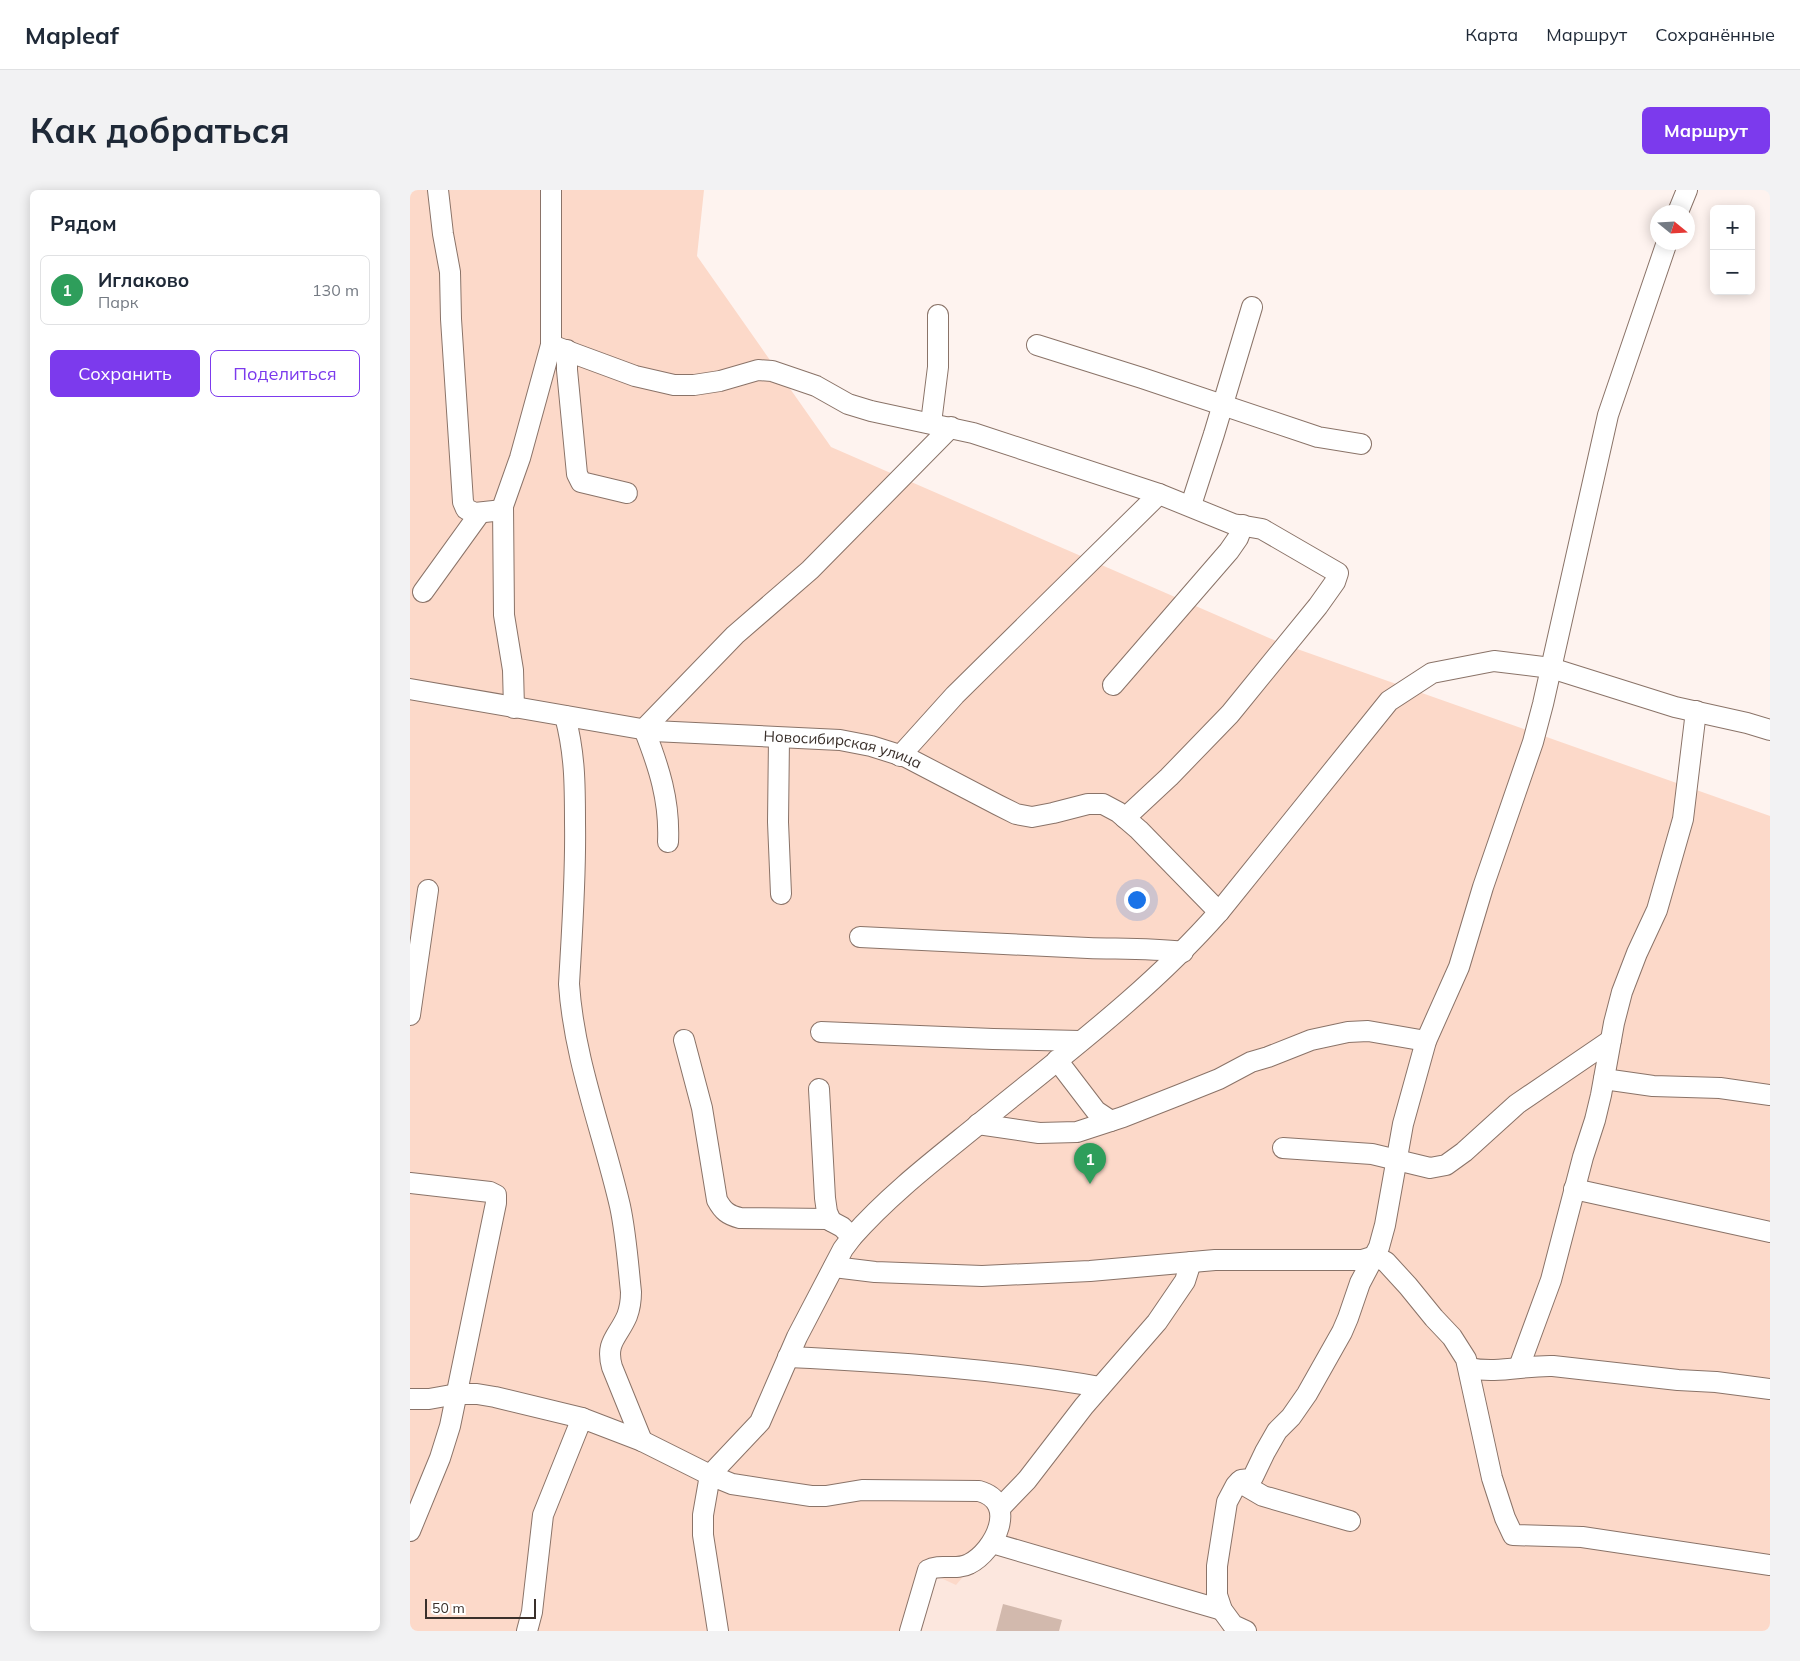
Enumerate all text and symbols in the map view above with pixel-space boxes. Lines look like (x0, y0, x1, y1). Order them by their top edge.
text: Mapleaf (25, 20, 119, 50)
text: Карта (1465, 23, 1518, 46)
text: Маршрут (1546, 23, 1627, 46)
text: Сохранённые (1655, 23, 1775, 46)
button: Маршрут (1642, 107, 1770, 154)
text: Как добраться (30, 108, 290, 152)
north arrow (1650, 205, 1695, 250)
map controls (1710, 205, 1755, 295)
button: + (1710, 205, 1755, 250)
text: Рядом (50, 210, 117, 236)
button: − (1710, 250, 1755, 295)
text: Иглаково (98, 268, 189, 292)
text: 1 (62, 280, 72, 300)
text: 130 m (312, 280, 359, 300)
text: Парк (98, 292, 138, 312)
button: Сохранить (50, 350, 200, 397)
button: Поделиться (210, 350, 360, 397)
street label: Новосибирская улица (763, 726, 925, 773)
your location (1124, 887, 1150, 913)
pin: 1 (1074, 1143, 1106, 1184)
scale bar (425, 1596, 536, 1619)
text: 50 m (432, 1599, 465, 1617)

